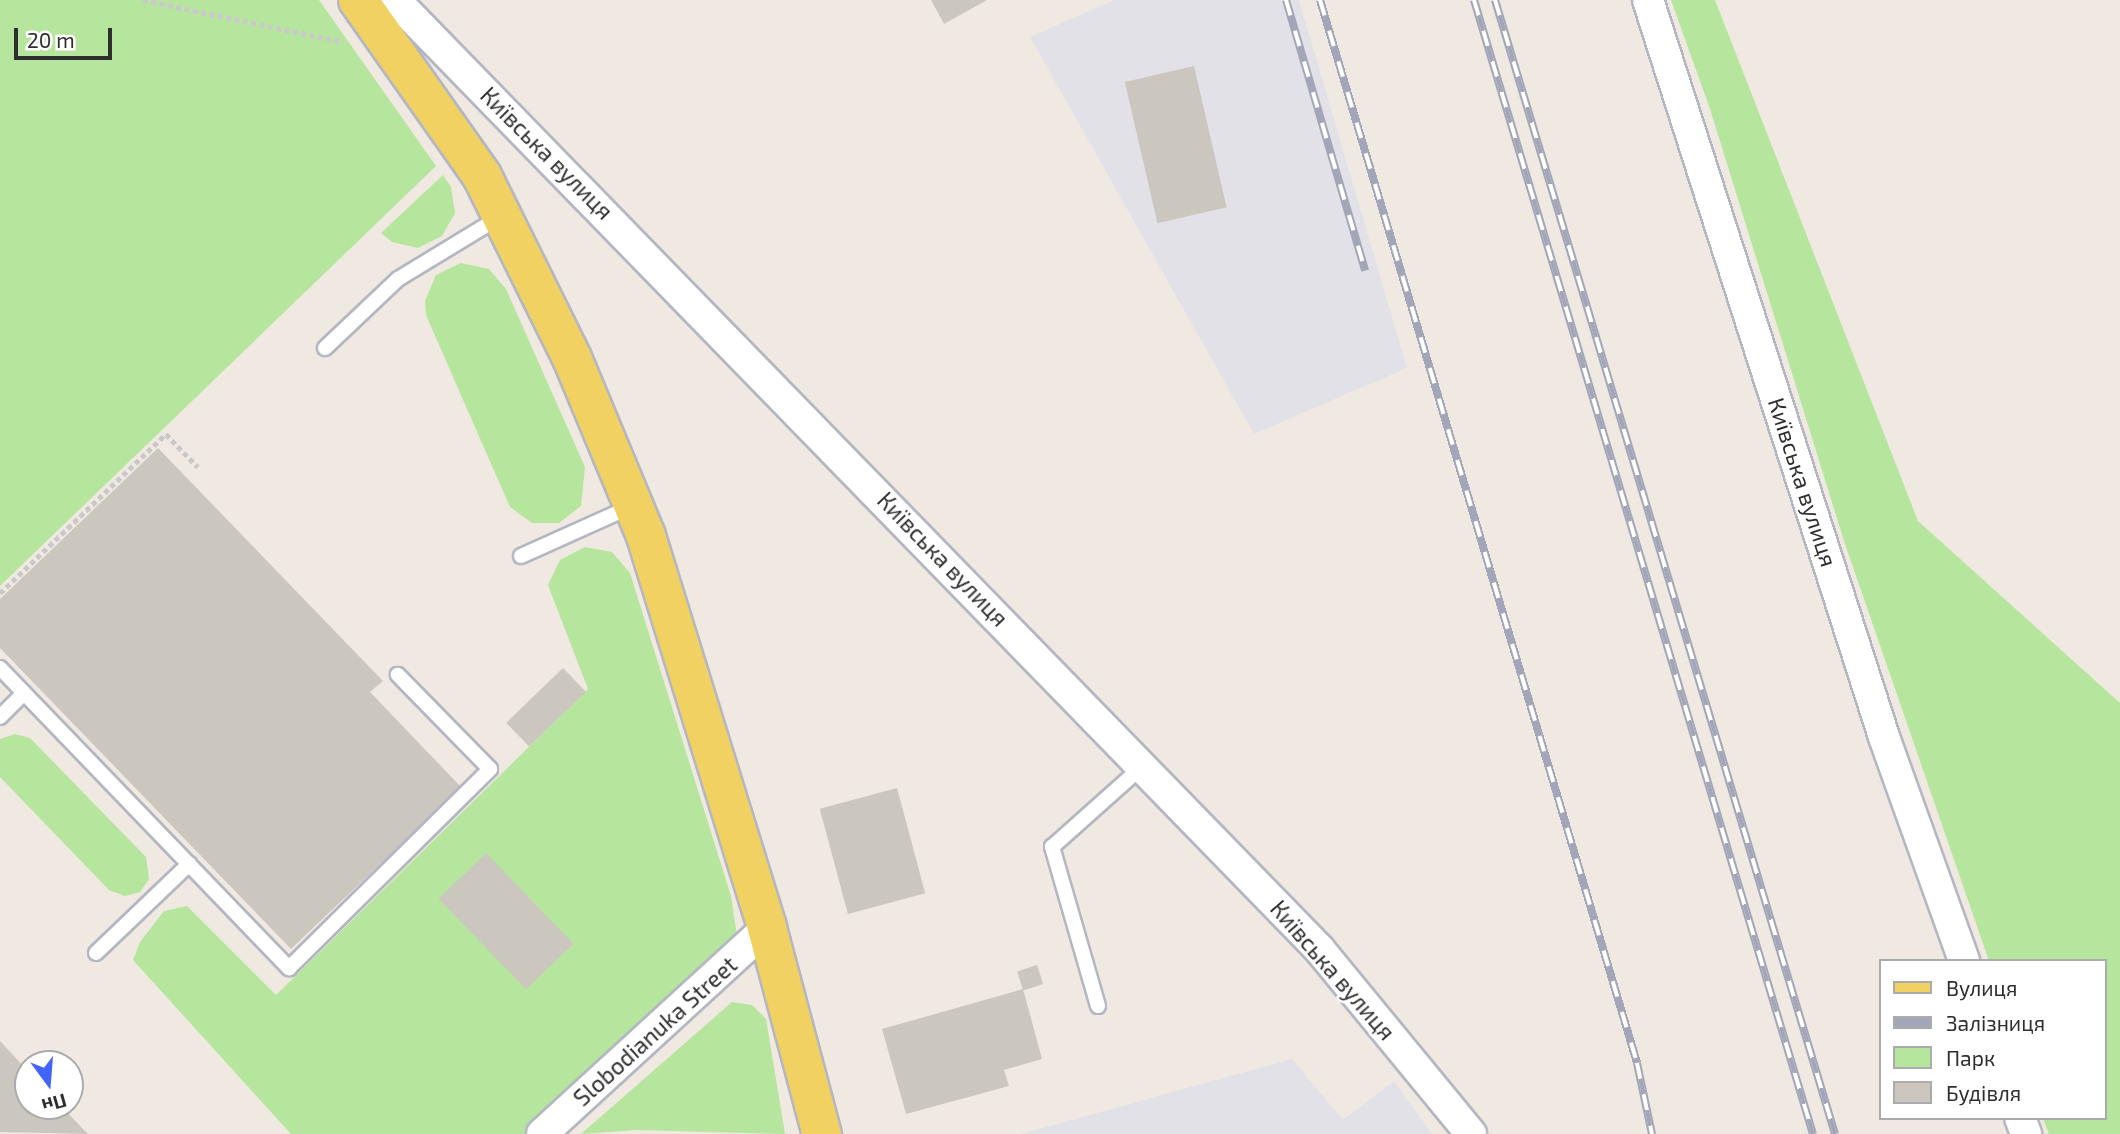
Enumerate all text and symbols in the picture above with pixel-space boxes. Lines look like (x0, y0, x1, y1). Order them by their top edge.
scale bar (18, 14, 116, 58)
text: 20 m (27, 27, 75, 52)
street label: Київська вулиця (475, 81, 619, 225)
street label: Київська вулиця (1763, 394, 1843, 570)
street label: Київська вулиця (872, 486, 1014, 632)
street label: Київська вулиця (1265, 895, 1401, 1045)
street label: Slobodianuka Street (568, 950, 742, 1112)
legend (1878, 959, 2106, 1120)
text: Вулиця (1946, 975, 2017, 1000)
text: Залізниця (1946, 1010, 2045, 1035)
text: Парк (1946, 1045, 1995, 1070)
north arrow (14, 1050, 84, 1120)
text: Будівля (1946, 1080, 2021, 1105)
text: Пн (39, 1089, 69, 1118)

